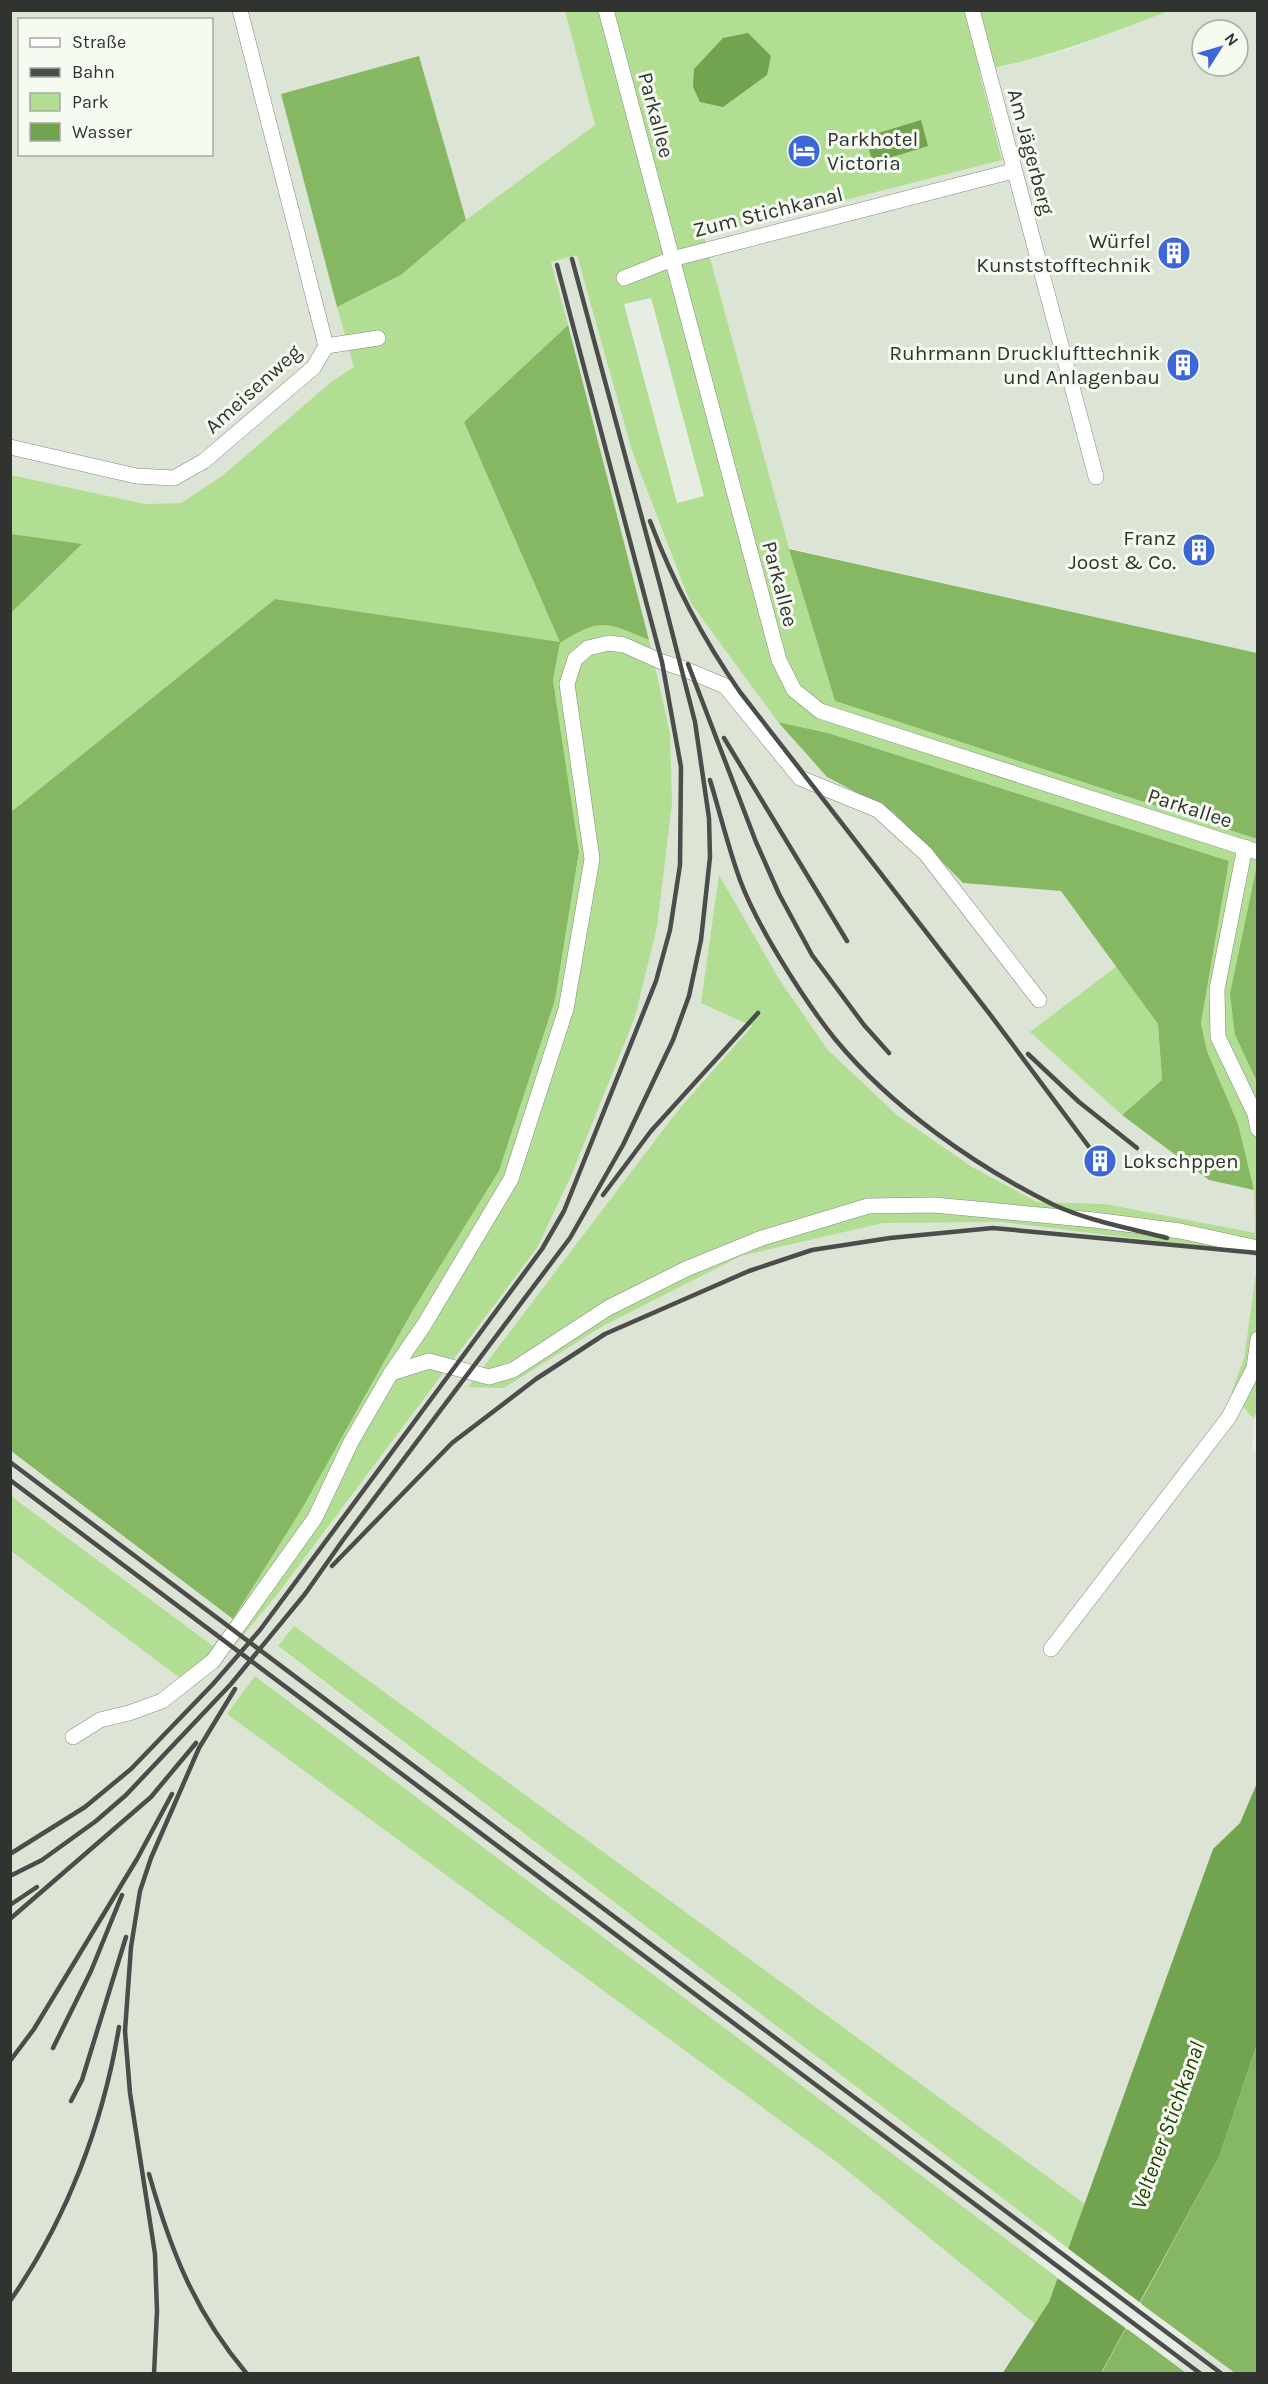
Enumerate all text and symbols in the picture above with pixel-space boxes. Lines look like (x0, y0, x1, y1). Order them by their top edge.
legend (18, 18, 213, 156)
north arrow (1190, 18, 1250, 78)
text: N (1221, 29, 1243, 50)
text: Straße (72, 31, 126, 53)
text: Bahn (72, 61, 115, 83)
street label: Parkallee (633, 70, 679, 160)
street label: Am Jägerberg (1003, 86, 1059, 218)
text: Park (72, 91, 109, 113)
text: Wasser (72, 121, 133, 143)
place label: Parkhotel Victoria (827, 127, 918, 175)
hotel icon: Parkhotel Victoria (786, 133, 822, 169)
street label: Zum Stichkanal (691, 182, 845, 242)
place label: Würfel Kunststofftechnik (976, 229, 1151, 277)
building icon: Würfel Kunststofftechnik (1156, 235, 1192, 271)
street label: Ameisenweg (200, 339, 306, 438)
place label: Ruhrmann Drucklufttechnik und Anlagenbau (889, 341, 1160, 389)
building icon: Ruhrmann Drucklufttechnik und Anlagenbau (1165, 347, 1201, 383)
place label: Franz Joost & Co. (1068, 526, 1176, 574)
building icon: Franz Joost & Co. (1181, 532, 1217, 568)
street label: Parkallee (757, 539, 803, 629)
street label: Parkallee (1145, 783, 1235, 833)
building icon: Lokschppen (1082, 1143, 1118, 1179)
place label: Lokschppen (1123, 1149, 1239, 1173)
water label: Veltener Stichkanal (1126, 2038, 1210, 2213)

